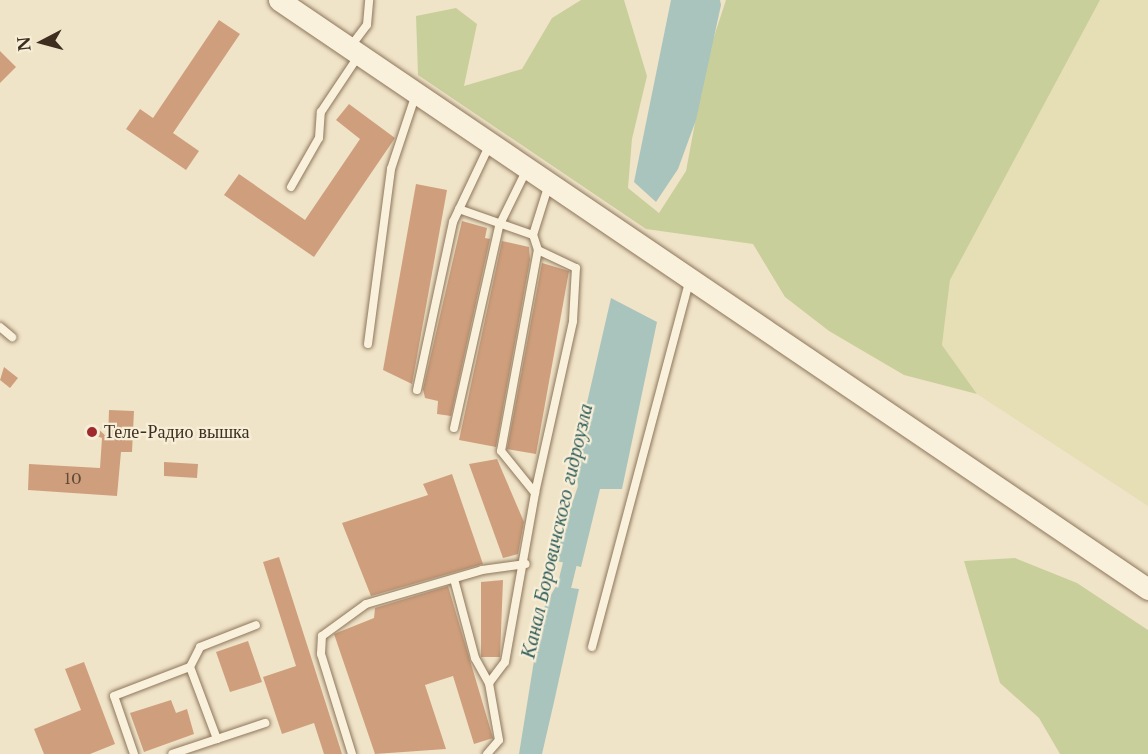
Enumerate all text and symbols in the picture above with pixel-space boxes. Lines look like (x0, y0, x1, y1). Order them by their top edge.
north arrow (12, 12, 72, 72)
text: N (13, 35, 35, 52)
water label: Канал Боровичского гидроузла (516, 401, 598, 661)
place label: Теле-Радио вышка (104, 421, 249, 443)
marker: Теле-Радио вышка (85, 425, 99, 439)
house number: 10 (64, 470, 82, 488)

